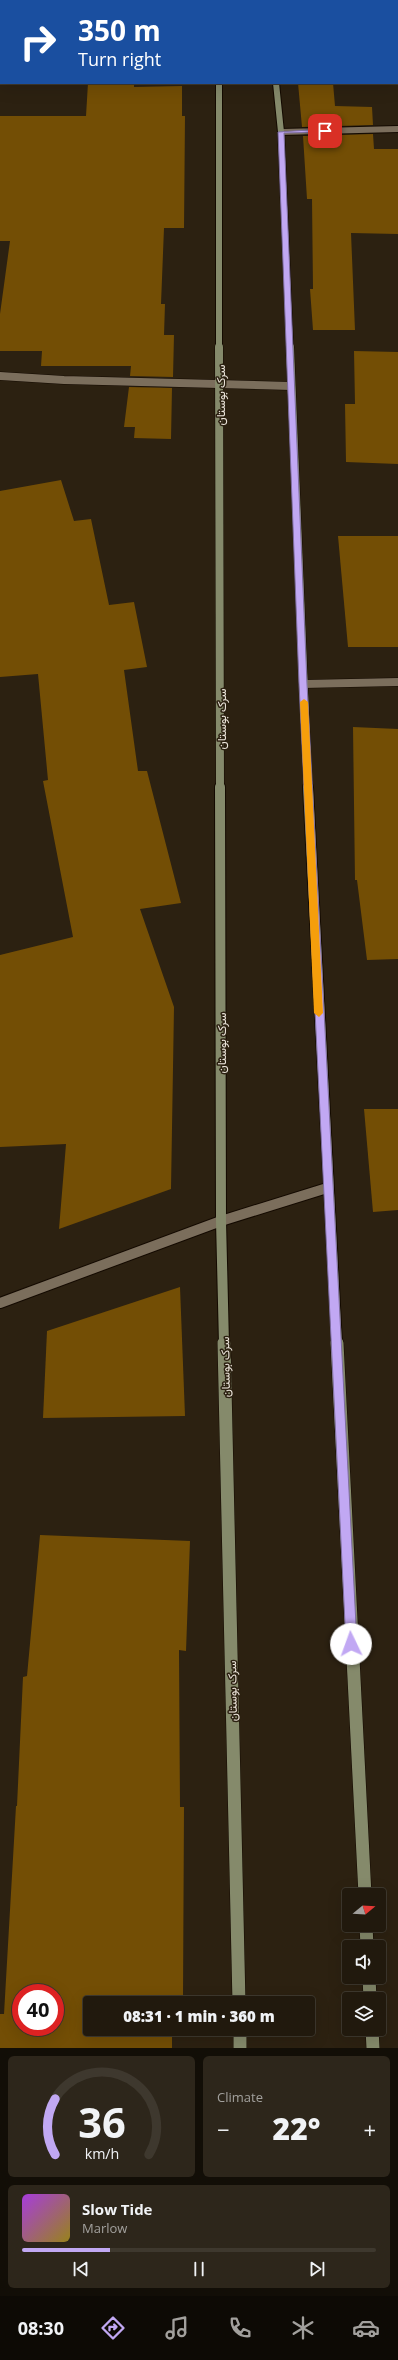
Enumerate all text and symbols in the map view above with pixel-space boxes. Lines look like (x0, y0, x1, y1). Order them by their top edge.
text: 350 m (78, 11, 161, 49)
icon: right (12, 16, 64, 68)
text: Turn right (78, 47, 161, 71)
pin (308, 114, 342, 148)
icon: arrive (314, 120, 336, 142)
street label: سرک بوستان (212, 365, 229, 425)
street label: سرک بوستان (213, 689, 230, 749)
street label: سرک بوستان (213, 1013, 230, 1073)
street label: سرک بوستان (216, 1336, 234, 1398)
position arrow (330, 1623, 372, 1665)
street label: سرک بوستان (223, 1660, 241, 1722)
north arrow (342, 1888, 386, 1932)
map controls (342, 1888, 386, 2036)
button: sound (342, 1940, 386, 1984)
speed limit sign: 40 (12, 1984, 64, 2036)
button: layers (342, 1992, 386, 2036)
text: 08:31 · 1 min · 360 m (123, 2006, 275, 2026)
text: Climate (217, 2088, 263, 2106)
text: 36 (78, 2093, 125, 2149)
text: 22° (273, 2108, 320, 2149)
text: − (217, 2114, 230, 2144)
text: + (363, 2114, 376, 2144)
text: km/h (84, 2143, 119, 2162)
text: Slow Tide (82, 2199, 152, 2219)
text: Marlow (82, 2219, 127, 2237)
icon: previous (70, 2258, 92, 2280)
icon: pause (188, 2258, 210, 2280)
icon: next (306, 2258, 328, 2280)
icon: directions (99, 2314, 127, 2342)
icon: music (163, 2314, 191, 2342)
icon: phone (226, 2314, 254, 2342)
icon: climate (289, 2314, 317, 2342)
icon: car (352, 2314, 380, 2342)
text: 08:30 (18, 2316, 64, 2340)

